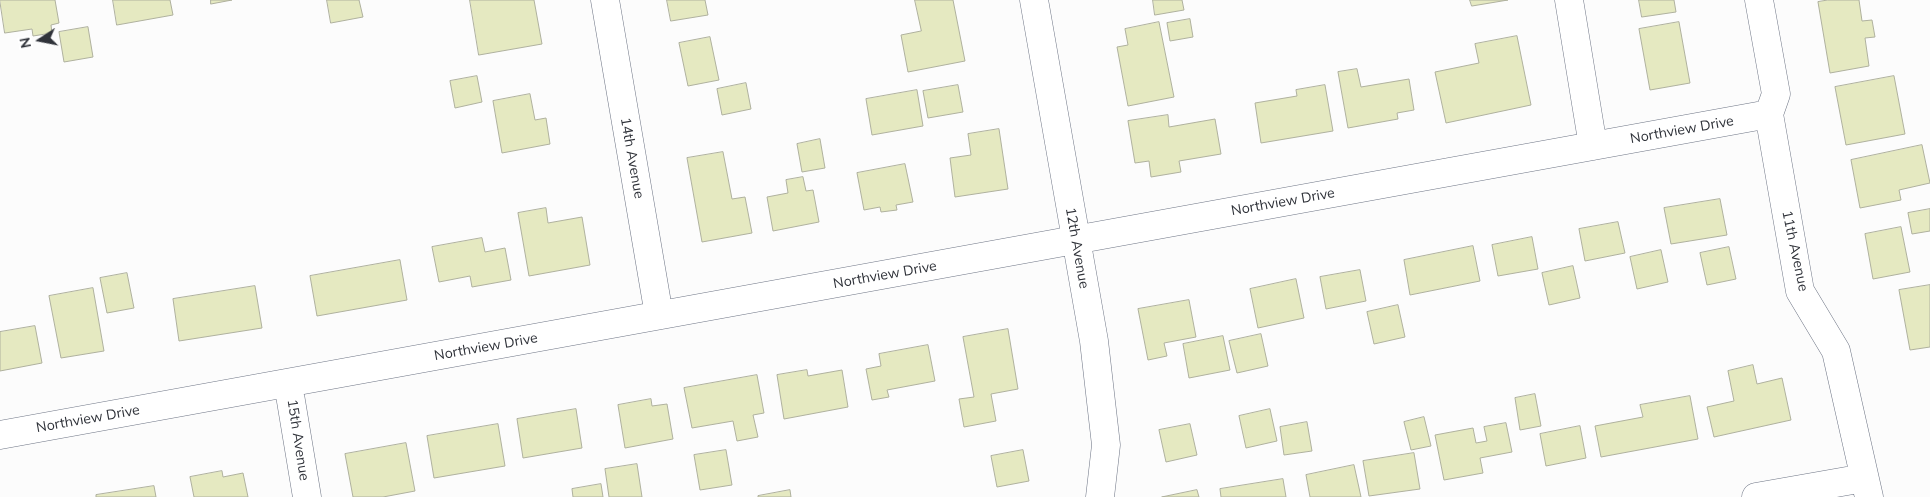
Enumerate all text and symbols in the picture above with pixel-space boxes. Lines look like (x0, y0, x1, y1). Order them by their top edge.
north arrow (15, 15, 65, 65)
text: N (15, 36, 35, 50)
street label: Northview Drive (1629, 113, 1735, 147)
street label: 14th Avenue (617, 116, 647, 200)
street label: Northview Drive (1230, 185, 1336, 219)
street label: 12th Avenue (1062, 206, 1092, 290)
street label: 11th Avenue (1778, 209, 1812, 293)
street label: Northview Drive (832, 258, 938, 292)
street label: Northview Drive (433, 330, 539, 364)
street label: 15th Avenue (283, 398, 313, 482)
street label: Northview Drive (35, 402, 141, 436)

